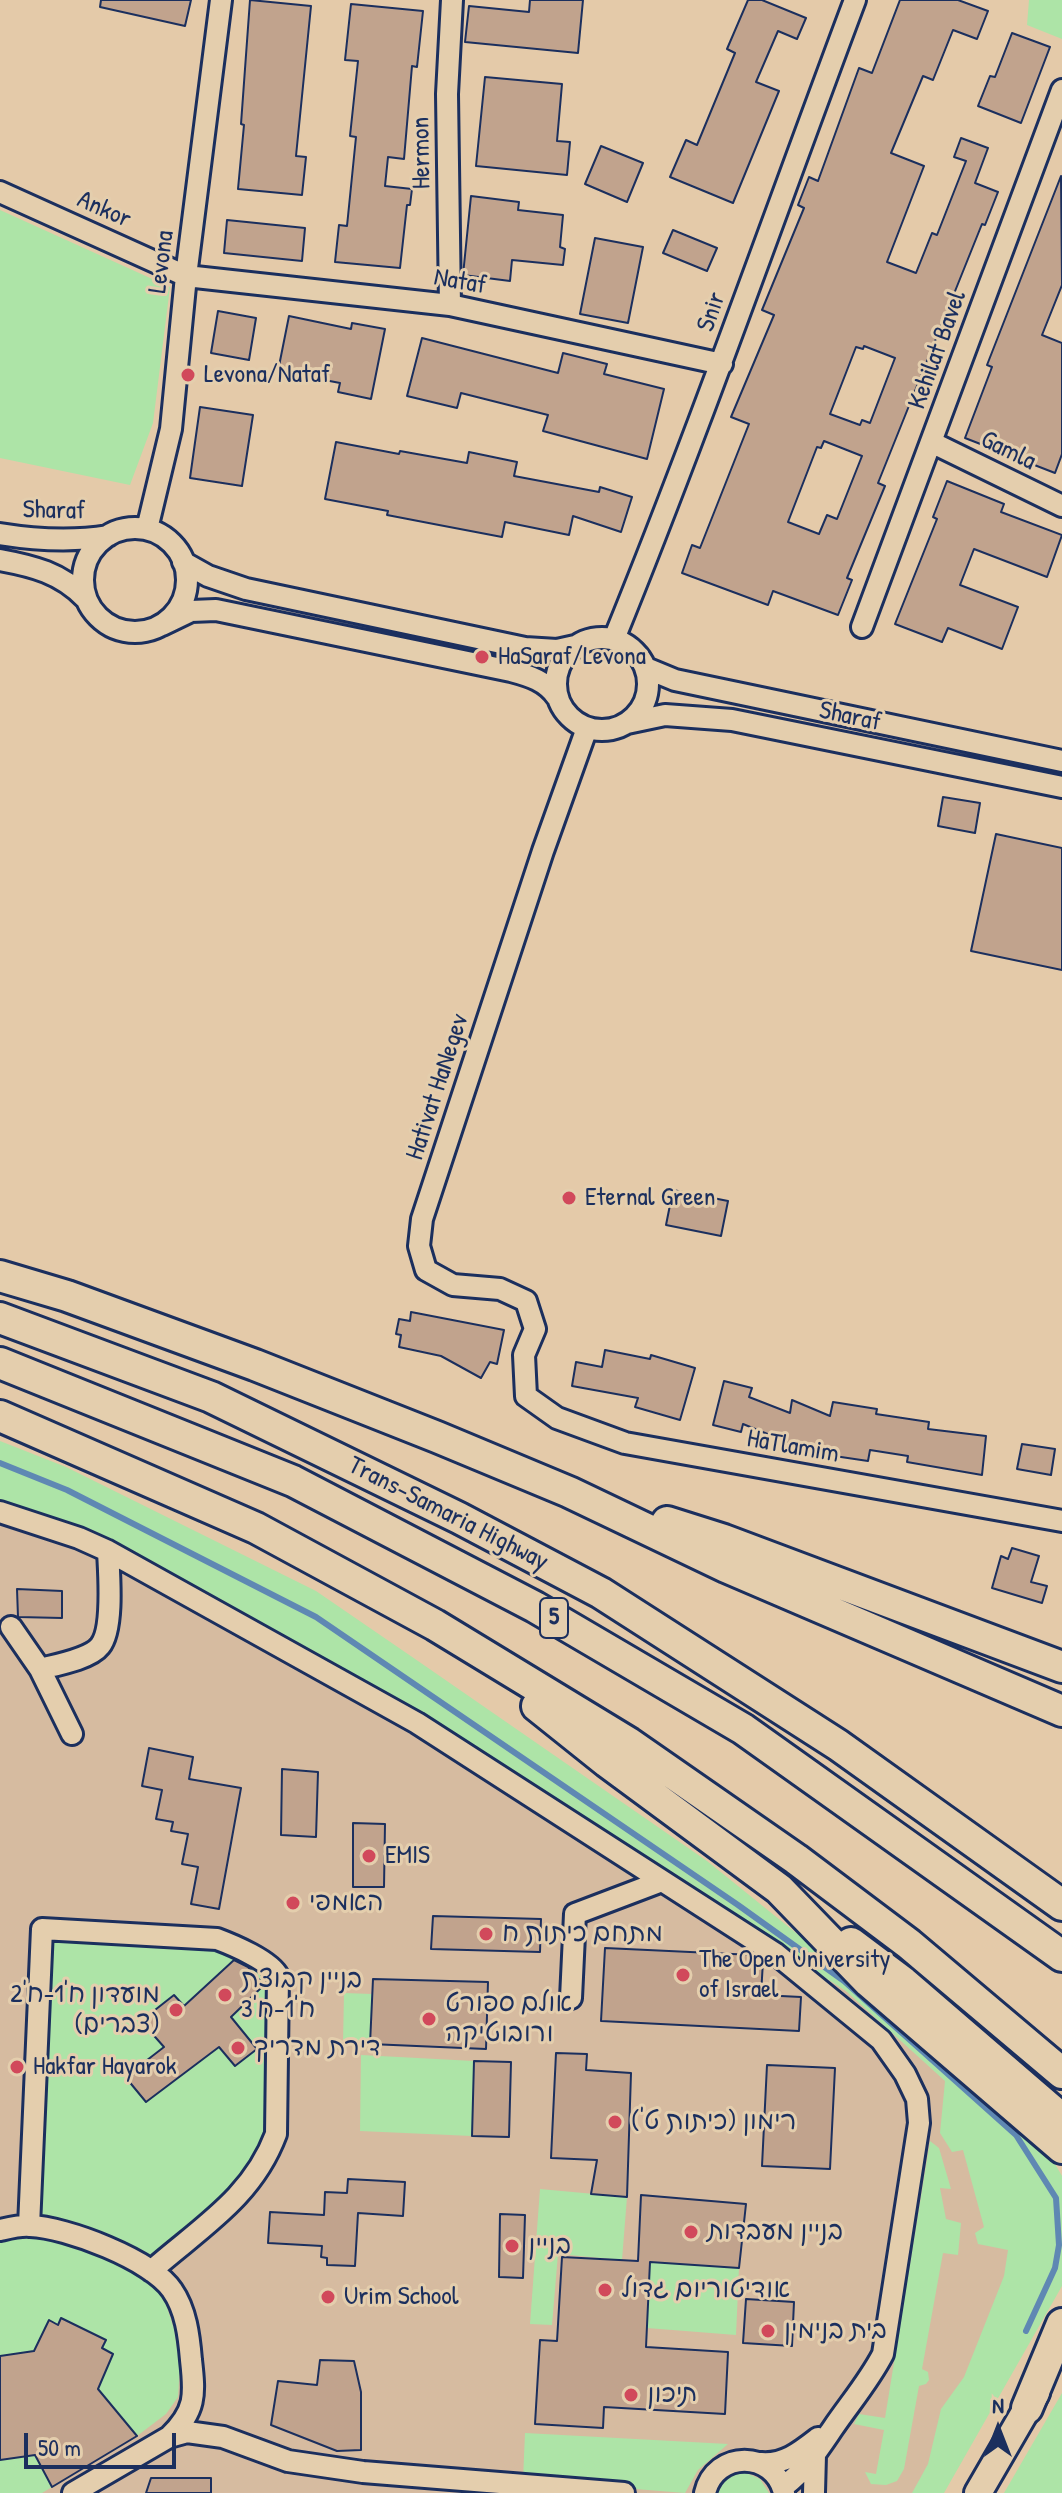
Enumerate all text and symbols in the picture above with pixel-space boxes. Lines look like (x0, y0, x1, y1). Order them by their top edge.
street label: Hermon (406, 117, 438, 189)
street label: Ankor (72, 184, 136, 236)
street label: Levona (143, 229, 181, 295)
street label: Nataf (431, 262, 489, 302)
street label: Kehilat Bavel (902, 287, 974, 413)
street label: Snir (691, 288, 733, 336)
place label: Levona/Nataf (204, 359, 330, 391)
marker: Levona/Nataf (179, 366, 197, 384)
street label: Gamla (975, 424, 1041, 478)
street label: Sharaf (22, 495, 86, 527)
place label: HaSaraf/Levona (498, 641, 646, 673)
marker: HaSaraf/Levona (473, 648, 491, 666)
street label: Sharaf (816, 695, 884, 739)
street label: Hativat HaNegev (400, 1010, 476, 1164)
place label: Eternal Green (585, 1182, 716, 1214)
marker: Eternal Green (560, 1189, 578, 1207)
street label: HaTlamim (745, 1424, 841, 1470)
street label: Trans-Samaria Highway (343, 1450, 553, 1578)
road number: 5 (540, 1598, 568, 1638)
place label: EMIS (385, 1840, 430, 1872)
marker: EMIS (360, 1847, 378, 1865)
place label: האמפי (309, 1887, 384, 1919)
marker: האמפי (284, 1894, 302, 1912)
place label: מתחם כיתות ח (502, 1918, 663, 1950)
marker: מתחם כיתות ח (477, 1925, 495, 1943)
place label: The Open University of Israel (699, 1944, 890, 2006)
place label: בניין קבוצת ח'1-ח'3 (241, 1964, 362, 2026)
marker: The Open University of Israel (674, 1966, 692, 1984)
place label: מועדון ח'1-ח'2 (צברים) (10, 1979, 160, 2040)
marker: בניין קבוצת ח'1-ח'3 (216, 1986, 234, 2004)
place label: אולם ספורט ורובוטיקה (445, 1988, 572, 2050)
marker: מועדון ח'1-ח'2 (צברים) (167, 2001, 185, 2019)
marker: אולם ספורט ורובוטיקה (420, 2010, 438, 2028)
place label: דירת מדריך (254, 2032, 381, 2064)
marker: דירת מדריך (229, 2039, 247, 2057)
place label: Hakfar Hayarok (33, 2051, 176, 2083)
marker: Hakfar Hayarok (8, 2058, 26, 2076)
place label: רימון (כיתות ט') (631, 2106, 797, 2138)
marker: רימון (כיתות ט') (606, 2113, 624, 2131)
place label: בניין מעבדות (707, 2216, 843, 2248)
marker: בניין מעבדות (682, 2223, 700, 2241)
place label: בניין (528, 2230, 571, 2262)
marker: בניין (503, 2237, 521, 2255)
place label: אודיטוריום גדול (621, 2274, 790, 2306)
place label: Urim School (344, 2281, 459, 2313)
marker: אודיטוריום גדול (596, 2281, 614, 2299)
marker: Urim School (319, 2288, 337, 2306)
place label: בית בנימין (784, 2315, 887, 2347)
marker: בית בנימין (759, 2322, 777, 2340)
place label: תיכון (647, 2379, 698, 2411)
marker: תיכון (622, 2386, 640, 2404)
north arrow (958, 2389, 1038, 2469)
text: N (992, 2390, 1004, 2420)
scale bar (28, 2417, 180, 2467)
text: 50 m (38, 2431, 81, 2463)

